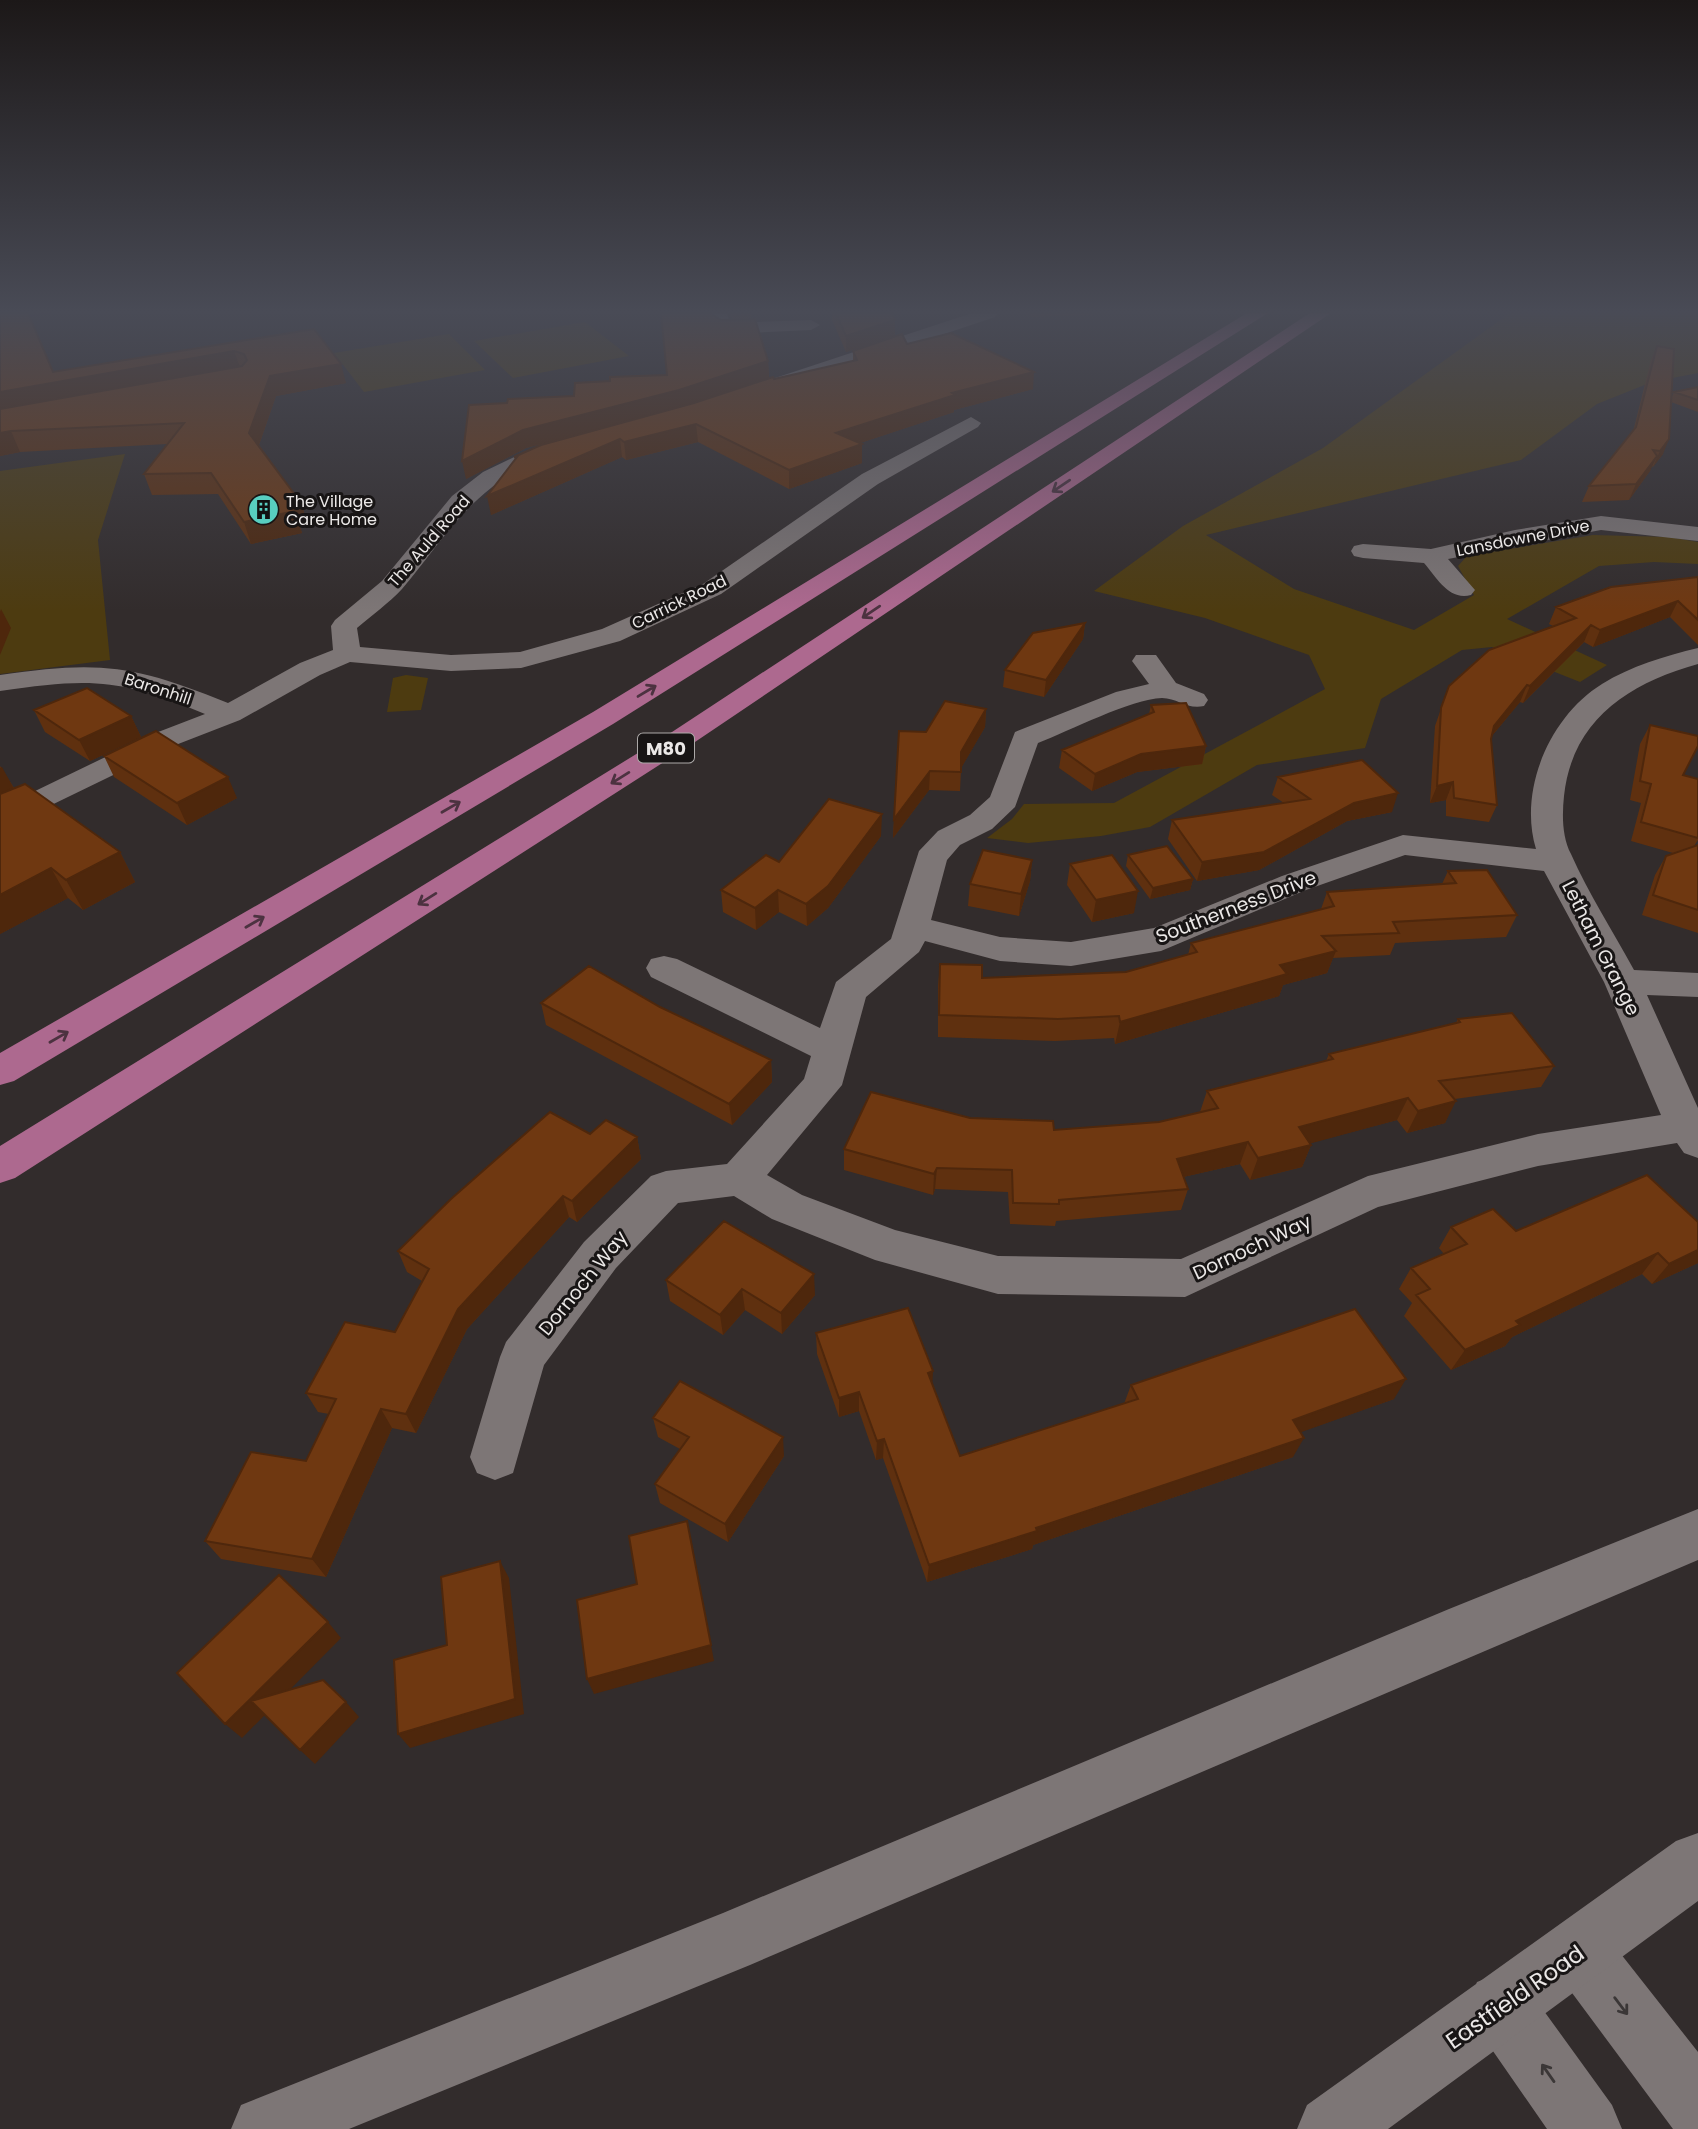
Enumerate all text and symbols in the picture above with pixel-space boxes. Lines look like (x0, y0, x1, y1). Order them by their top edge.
one-way arrow (1052, 479, 1071, 494)
place label: The Village Care Home (286, 490, 377, 531)
street label: The Auld Road (383, 490, 475, 592)
building icon: The Village Care Home (246, 493, 280, 527)
street label: Lansdowne Drive (1455, 514, 1592, 562)
street label: Carrick Road (628, 569, 730, 635)
one-way arrow (862, 606, 882, 620)
street label: Baronhill (122, 667, 194, 711)
one-way arrow (637, 684, 657, 698)
road number: M80 (638, 734, 694, 762)
one-way arrow (610, 771, 630, 785)
one-way arrow (441, 800, 461, 814)
street label: Southerness Drive (1152, 864, 1320, 950)
street label: Letham Grange (1555, 876, 1647, 1020)
one-way arrow (418, 892, 438, 906)
one-way arrow (245, 915, 265, 929)
one-way arrow (48, 1030, 68, 1044)
street label: Dornoch Way (1188, 1208, 1316, 1286)
street label: Dornoch Way (532, 1225, 634, 1341)
street label: Eastfield Road (1439, 1937, 1591, 2057)
one-way arrow (1614, 1997, 1629, 2015)
one-way arrow (1541, 2064, 1555, 2083)

